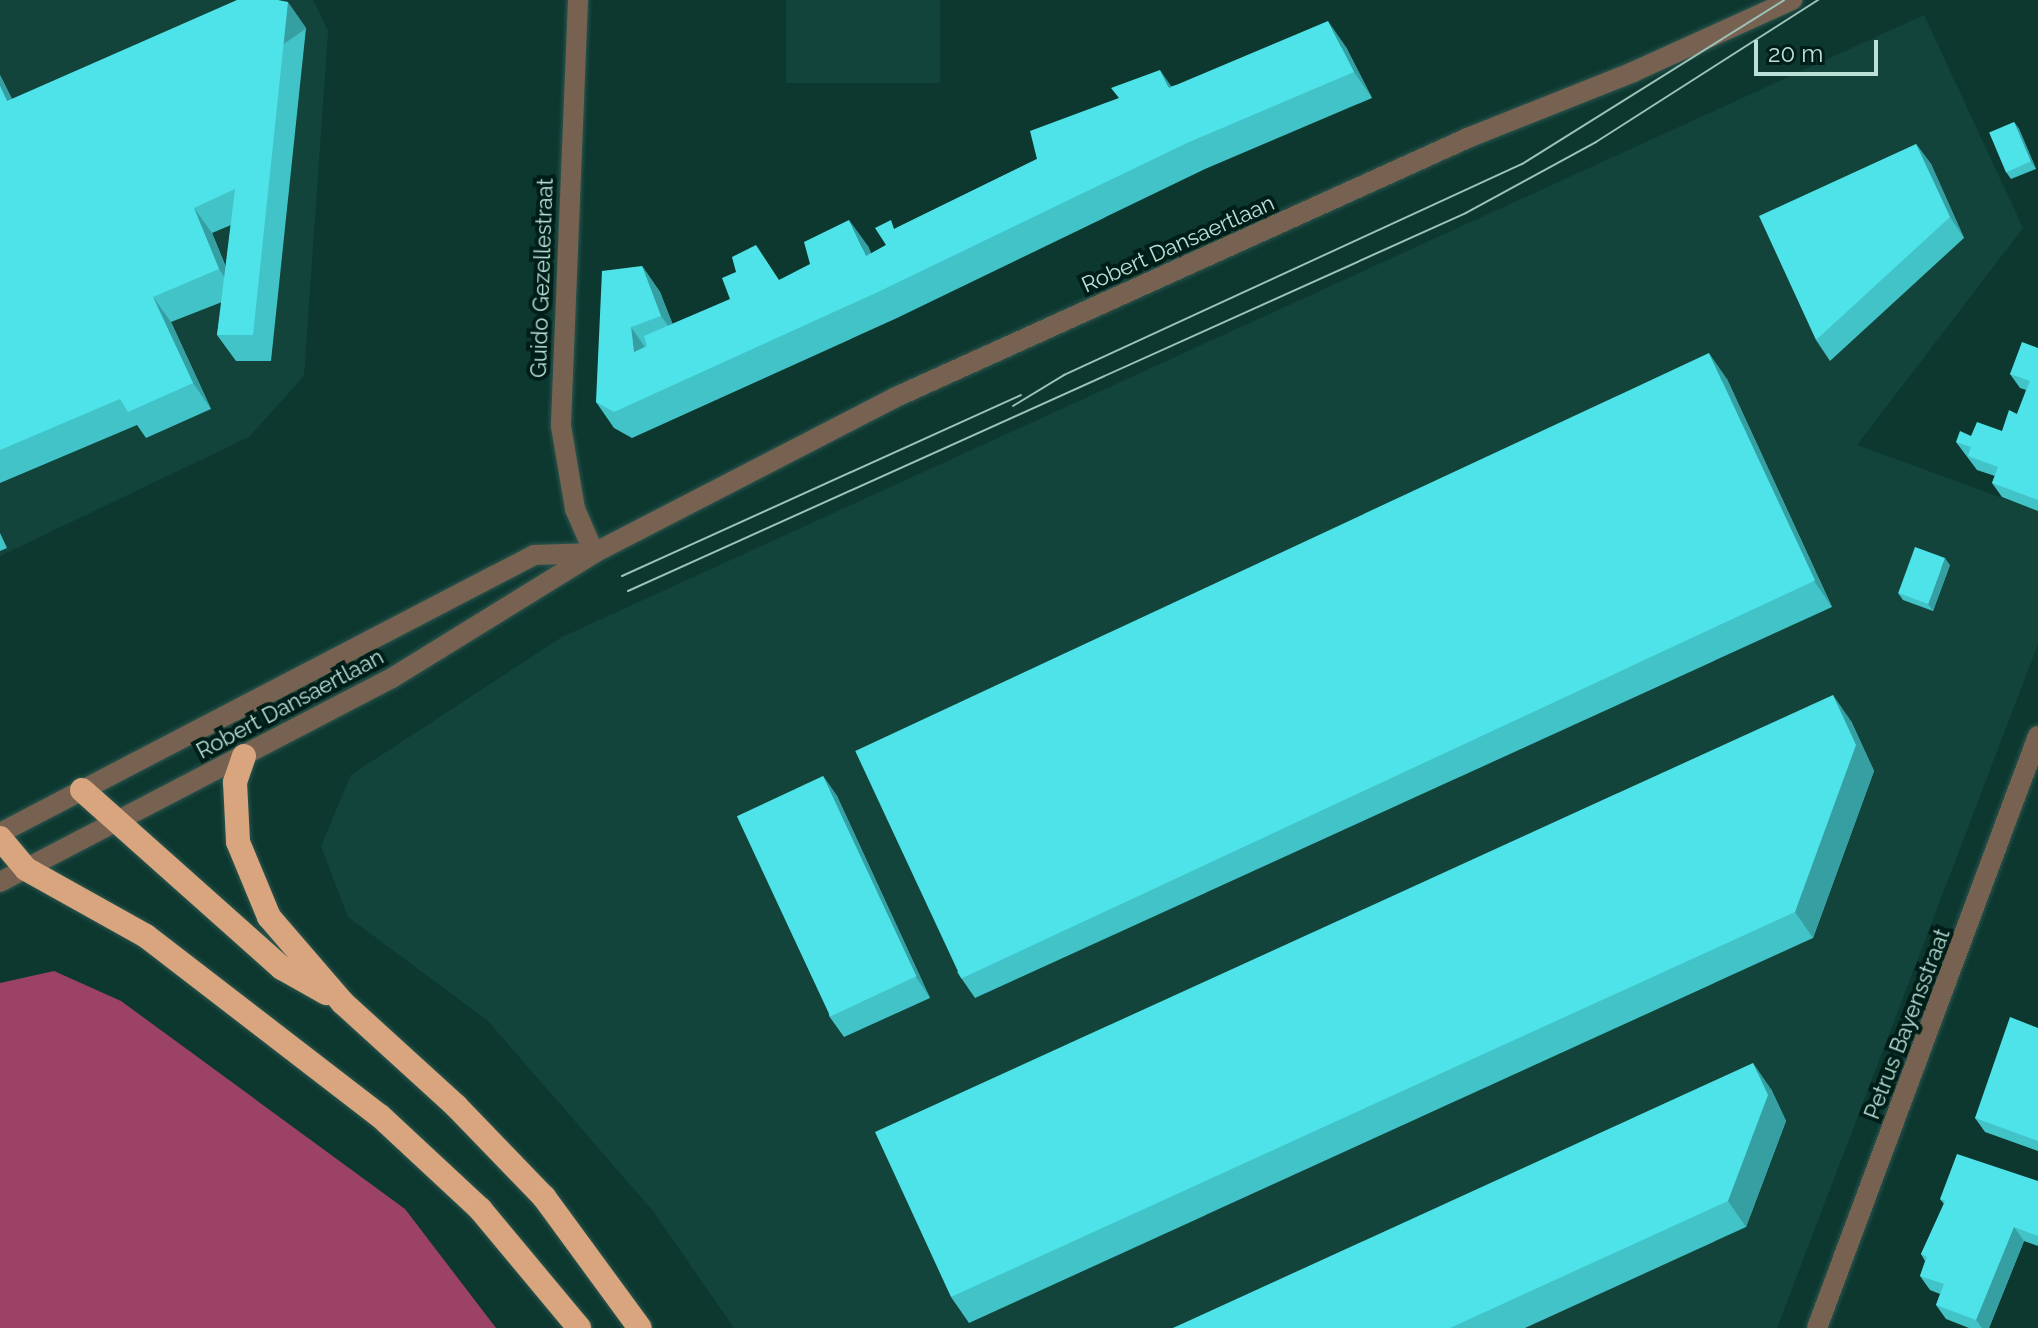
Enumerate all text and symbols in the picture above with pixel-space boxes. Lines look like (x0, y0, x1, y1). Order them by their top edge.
scale bar (1758, 24, 1882, 74)
text: 20 m (1768, 39, 1823, 68)
street label: Guido Gezellestraat (525, 178, 559, 378)
street label: Robert Dansaertlaan (1078, 190, 1278, 298)
street label: Robert Dansaertlaan (192, 643, 388, 765)
street label: Petrus Bayensstraat (1859, 925, 1955, 1123)

